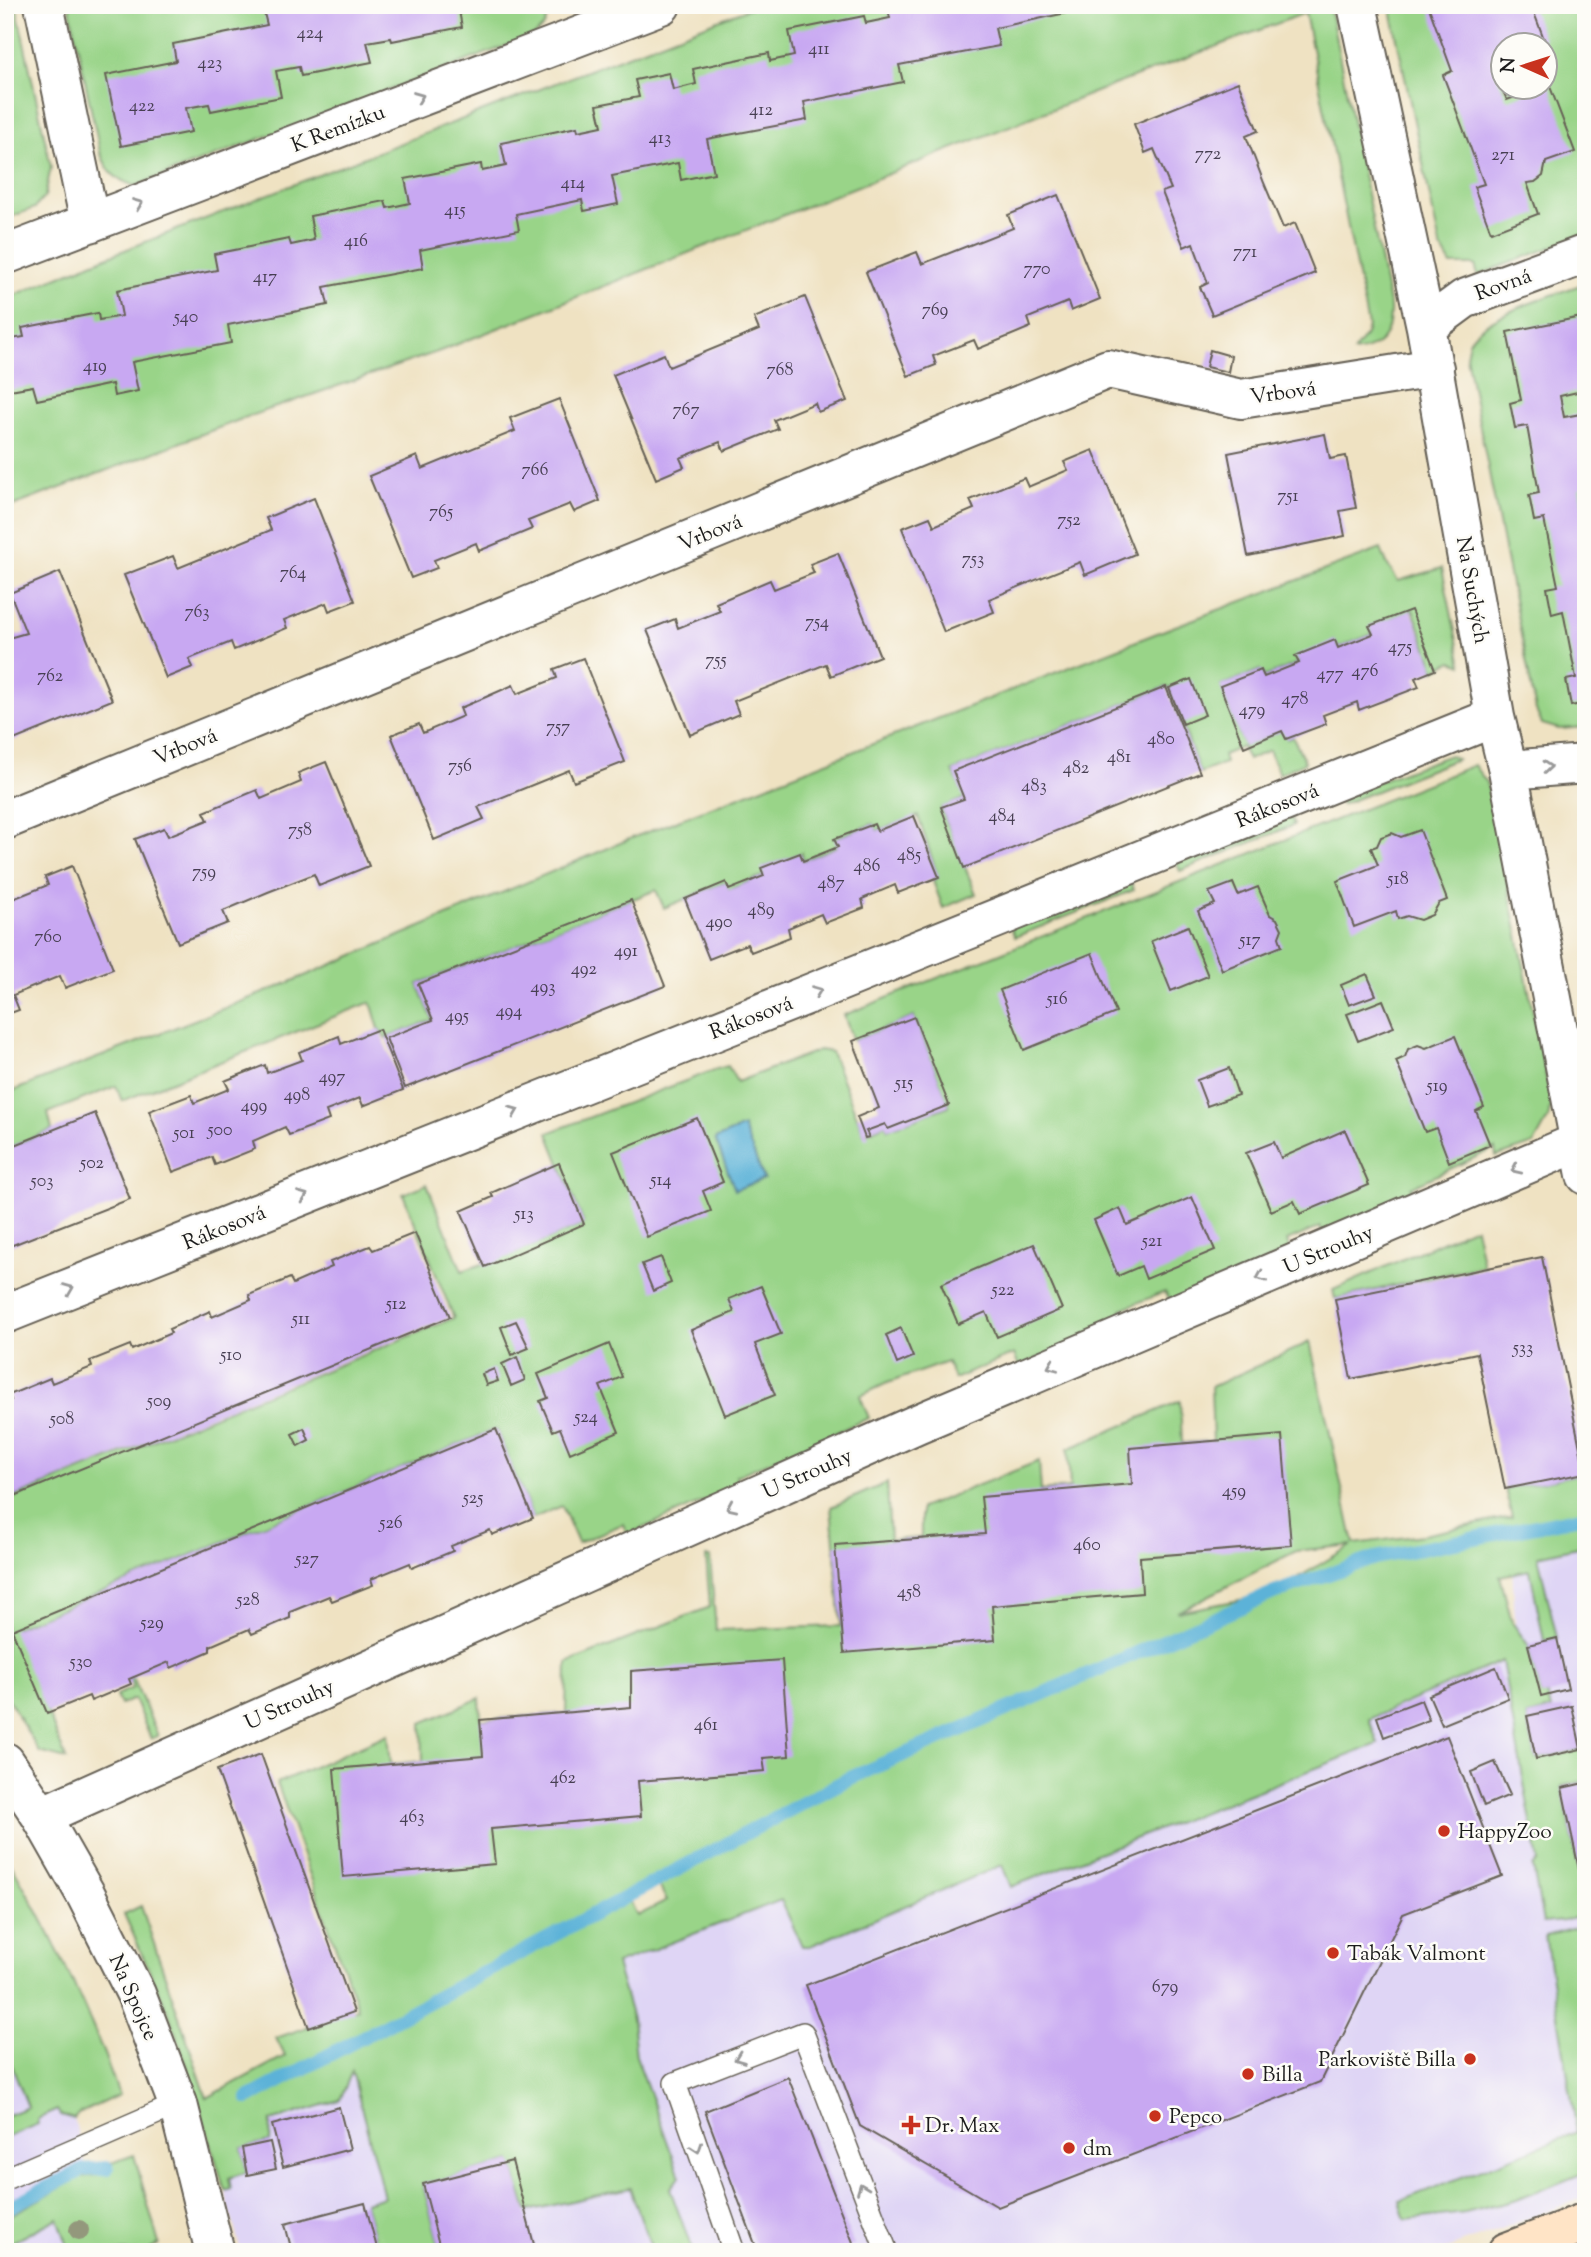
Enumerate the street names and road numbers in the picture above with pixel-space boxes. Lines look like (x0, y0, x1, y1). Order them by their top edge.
street label: K Remízku (287, 98, 390, 161)
street label: Rovná (1471, 262, 1537, 310)
street label: Vrbová (1248, 374, 1319, 413)
street label: Vrbová (674, 507, 747, 560)
street label: Na Suchých (1447, 534, 1495, 646)
street label: Vrbová (149, 721, 222, 774)
street label: Rákosová (1232, 777, 1324, 837)
street label: Rákosová (706, 989, 798, 1048)
street label: Rákosová (179, 1199, 271, 1259)
street label: U Strouhy (1279, 1218, 1379, 1283)
street label: U Strouhy (758, 1442, 858, 1508)
street label: U Strouhy (240, 1673, 340, 1739)
street label: Na Spojce (100, 1950, 164, 2046)

